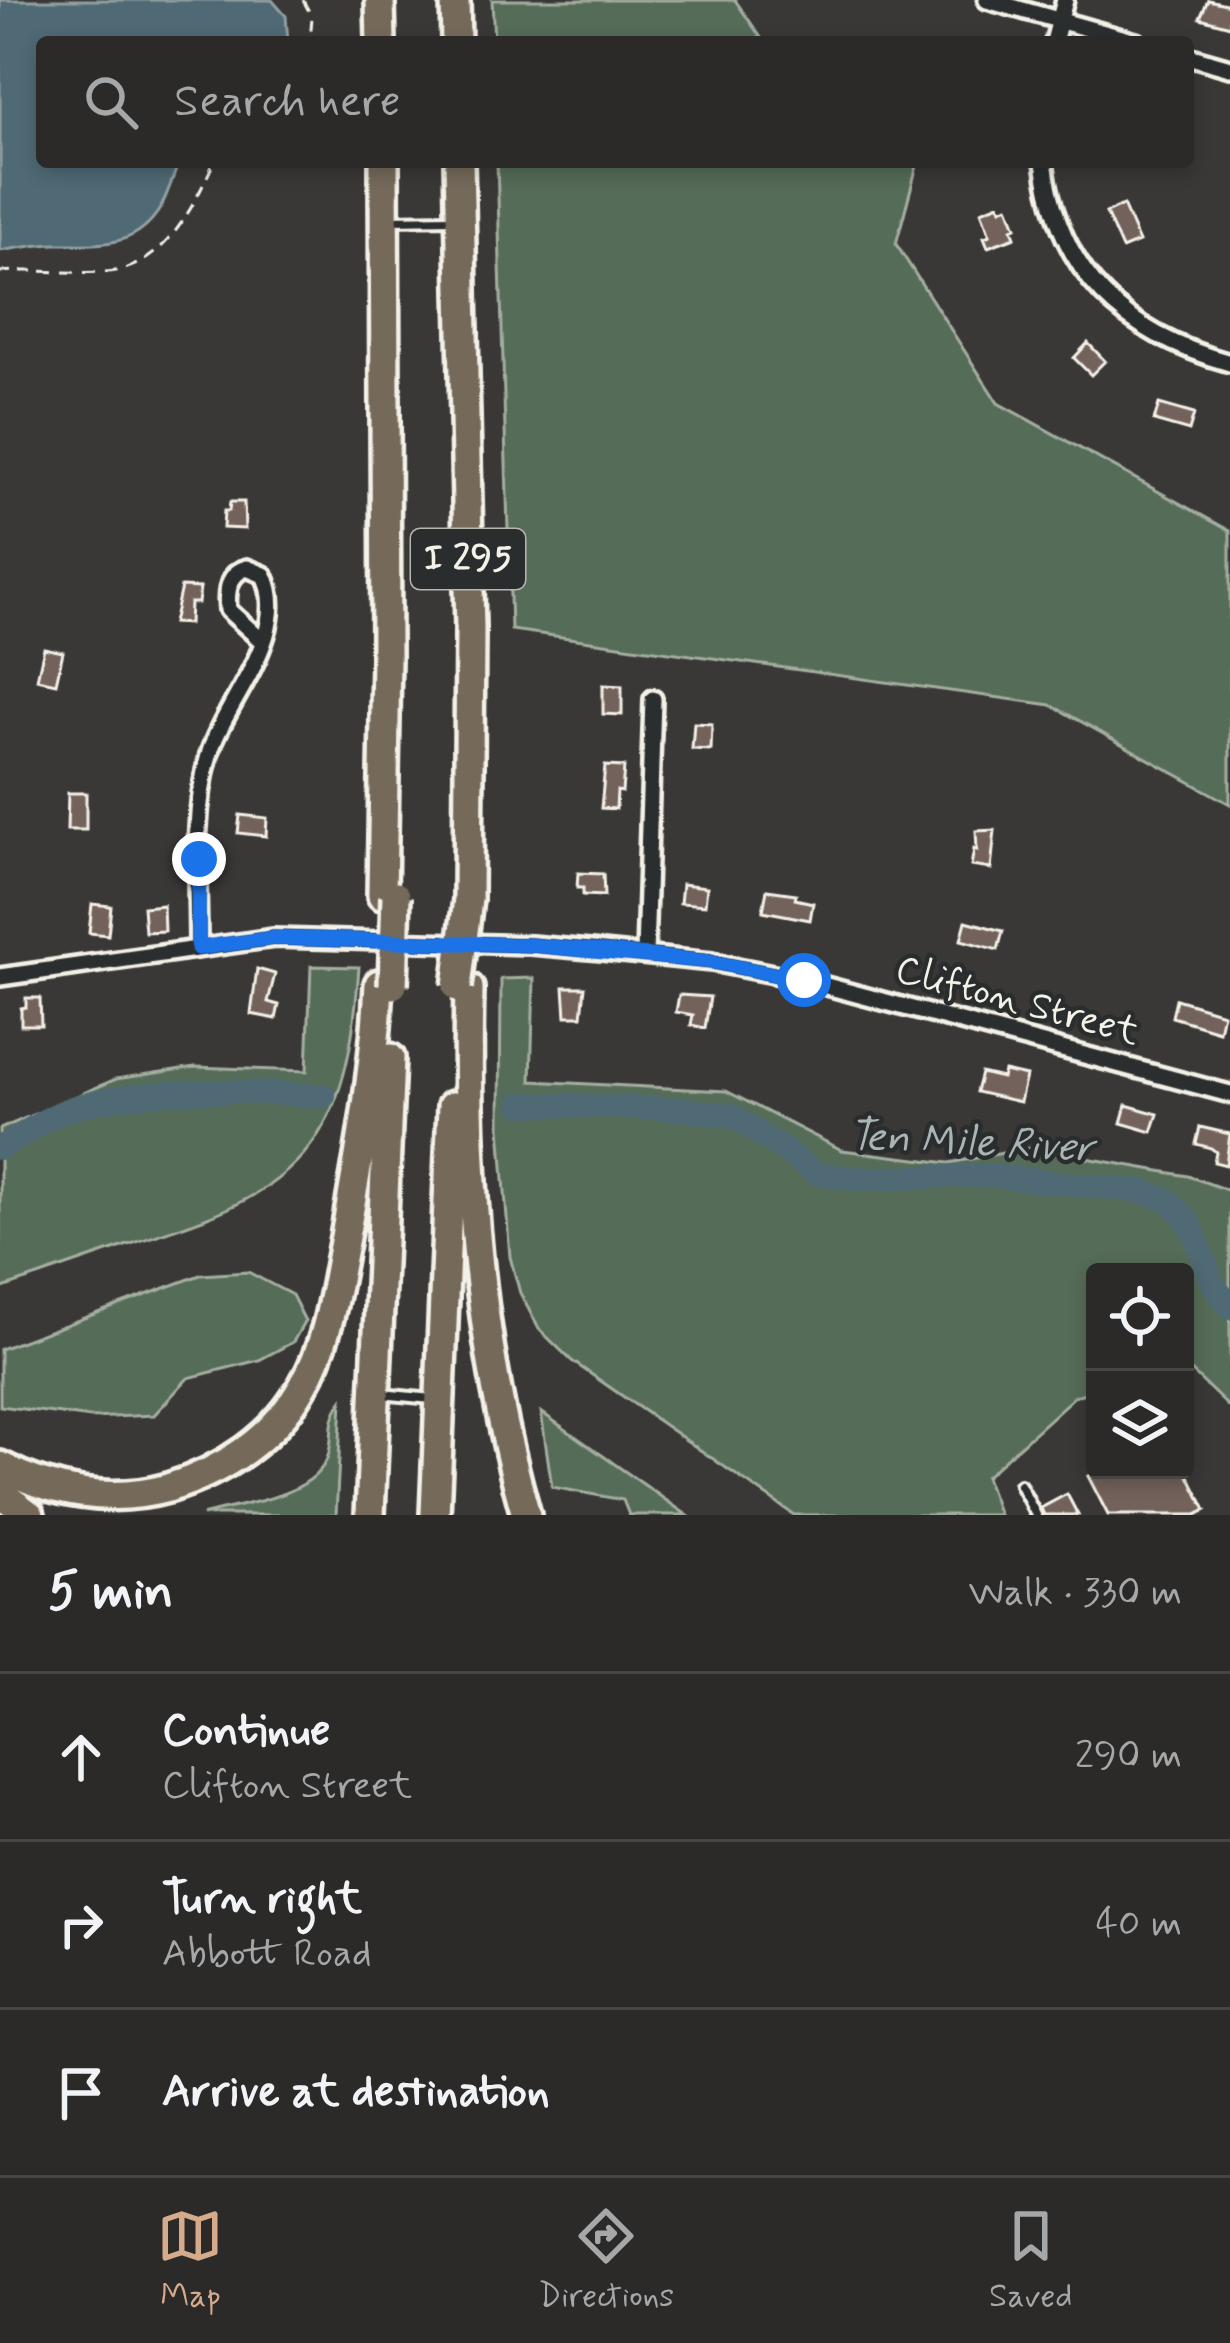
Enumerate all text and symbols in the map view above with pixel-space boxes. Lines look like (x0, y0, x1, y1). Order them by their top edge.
search box (36, 36, 1194, 168)
icon: search (78, 69, 144, 135)
text: Search here (174, 73, 401, 132)
road number: I 295 (411, 529, 525, 589)
route end (172, 832, 226, 886)
street label: Clifton Street (890, 945, 1144, 1059)
route start (777, 953, 831, 1007)
water label: Ten Mile River (847, 1109, 1099, 1177)
map controls (1086, 1263, 1194, 1479)
button: locate (1086, 1263, 1194, 1371)
button: layers (1086, 1371, 1194, 1479)
text: 5 min (48, 1560, 173, 1626)
text: Walk · 330 m (969, 1568, 1182, 1619)
text: Continue (162, 1702, 330, 1761)
icon: ahead (48, 1724, 114, 1790)
text: 290 m (1075, 1731, 1182, 1782)
text: Clifton Street (162, 1761, 412, 1812)
text: Turn right (162, 1870, 362, 1929)
icon: right (48, 1892, 114, 1958)
text: 40 m (1095, 1899, 1182, 1950)
text: Abbott Road (162, 1929, 372, 1980)
icon: arrive (48, 2060, 114, 2126)
text: Arrive at destination (162, 2063, 550, 2122)
tab: Map (157, 2203, 223, 2319)
tab: Directions (538, 2203, 674, 2319)
tab: Saved (989, 2203, 1073, 2319)

